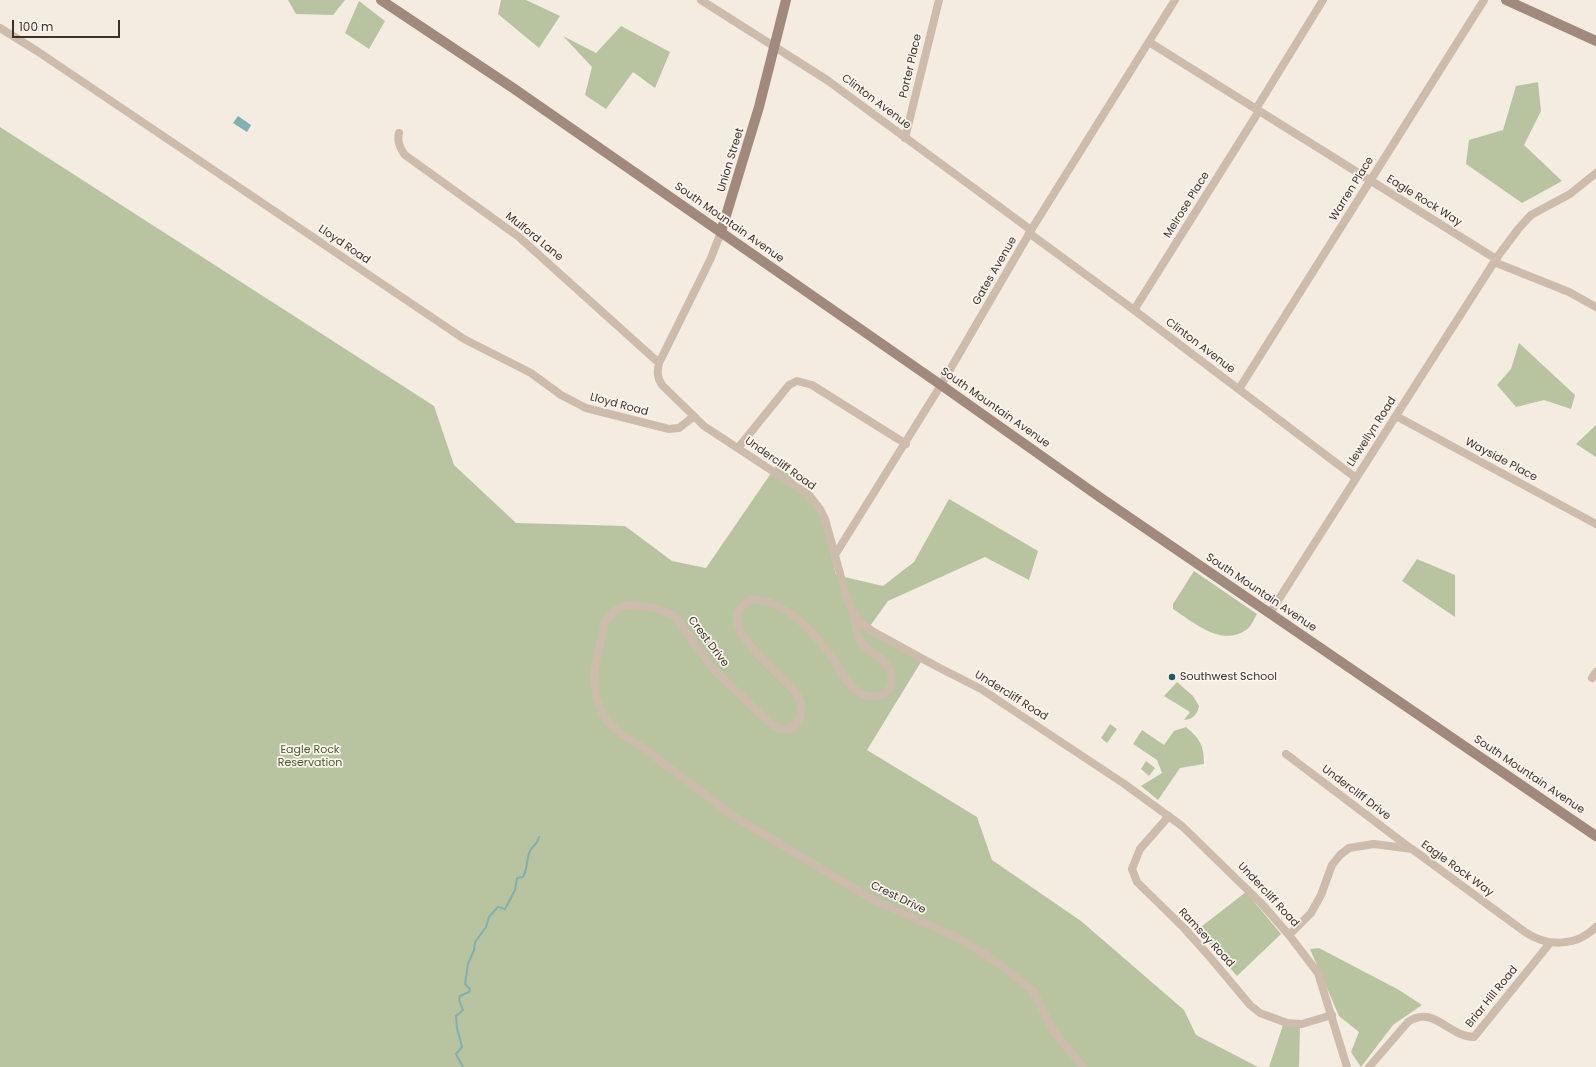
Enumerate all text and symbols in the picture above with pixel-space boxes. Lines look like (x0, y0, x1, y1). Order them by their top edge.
scale bar (14, 12, 122, 38)
text: 100 m (19, 18, 53, 35)
street label: Porter Place (897, 33, 925, 99)
street label: Clinton Avenue (839, 72, 913, 132)
street label: Union Street (715, 126, 747, 194)
street label: Warren Place (1327, 154, 1377, 224)
street label: Melrose Place (1161, 169, 1213, 241)
street label: Eagle Rock Way (1384, 173, 1464, 229)
street label: South Mountain Avenue (672, 180, 786, 266)
street label: Mulford Lane (502, 210, 566, 264)
street label: Lloyd Road (316, 223, 372, 267)
street label: Gates Avenue (970, 234, 1020, 308)
street label: Clinton Avenue (1163, 316, 1237, 376)
street label: South Mountain Avenue (938, 365, 1052, 451)
street label: Lloyd Road (588, 391, 650, 419)
street label: Llewellyn Road (1345, 395, 1399, 469)
street label: Undercliff Road (742, 435, 818, 493)
street label: Wayside Place (1463, 435, 1539, 485)
street label: South Mountain Avenue (1203, 551, 1319, 635)
street label: Crest Drive (685, 614, 731, 670)
street label: Undercliff Road (972, 668, 1050, 724)
place label: Southwest School (1180, 670, 1277, 684)
marker: Southwest School (1167, 672, 1177, 682)
street label: South Mountain Avenue (1471, 733, 1587, 817)
park label: Eagle Rock Reservation (278, 743, 342, 769)
street label: Undercliff Drive (1319, 763, 1393, 823)
street label: Eagle Rock Way (1418, 838, 1496, 900)
street label: Undercliff Road (1235, 860, 1301, 930)
street label: Crest Drive (868, 879, 928, 917)
street label: Ramsey Road (1175, 906, 1237, 970)
street label: Briar Hill Road (1463, 964, 1521, 1030)

